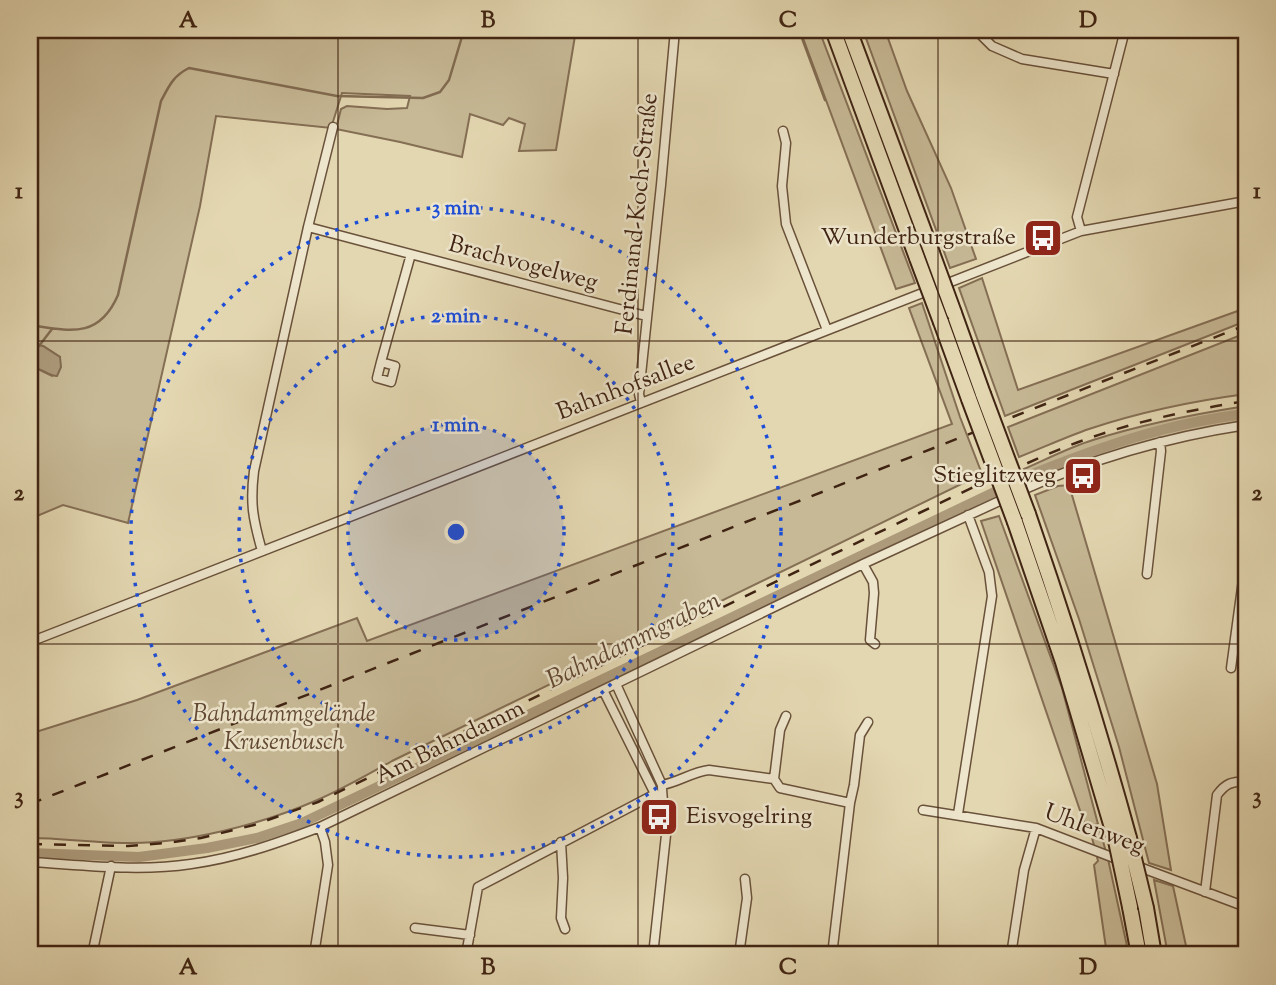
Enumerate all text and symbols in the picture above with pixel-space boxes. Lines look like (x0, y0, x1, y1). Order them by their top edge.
text: A (179, 5, 198, 38)
text: B (481, 5, 496, 38)
text: C (779, 5, 797, 38)
text: D (1079, 5, 1097, 38)
street label: Ferdinand-Koch-Straße (608, 92, 668, 336)
text: 1 (15, 176, 23, 209)
text: 1 (1253, 176, 1261, 209)
text: 3 min (432, 194, 481, 224)
bus stop icon: Wunderburgstraße (1022, 217, 1064, 259)
place label: Wunderburgstraße (821, 221, 1016, 255)
street label: Brachvogelweg (444, 228, 602, 300)
text: 2 min (431, 302, 482, 332)
street label: Bahnhofsallee (552, 346, 700, 430)
text: 1 min (432, 411, 480, 441)
bus stop icon: Stieglitzweg (1062, 455, 1104, 497)
place label: Stieglitzweg (933, 459, 1056, 493)
text: 2 (14, 478, 25, 511)
text: 2 (1252, 478, 1263, 511)
centre of rings (444, 520, 468, 544)
water label: Bahndammgraben (541, 583, 728, 699)
street label: Am Bahndamm (369, 692, 531, 794)
park label: Bahndammgelände Krusenbusch (193, 698, 375, 760)
text: 3 (14, 781, 24, 814)
text: 3 (1252, 781, 1262, 814)
bus stop icon: Eisvogelring (638, 796, 680, 838)
street label: Uhlenweg (1039, 796, 1149, 864)
place label: Eisvogelring (686, 800, 813, 834)
text: A (179, 952, 198, 985)
text: B (481, 952, 496, 985)
text: C (779, 952, 797, 985)
text: D (1079, 952, 1097, 985)

